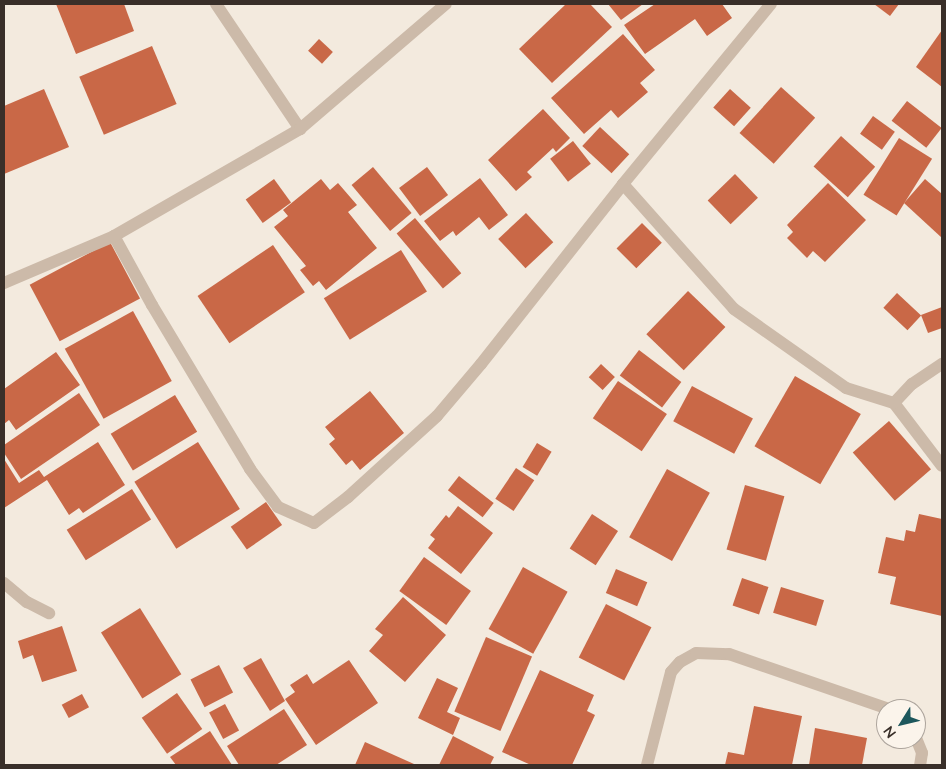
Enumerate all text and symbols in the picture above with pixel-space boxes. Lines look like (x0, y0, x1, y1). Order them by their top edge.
north arrow (876, 699, 926, 749)
text: N (879, 723, 900, 742)

